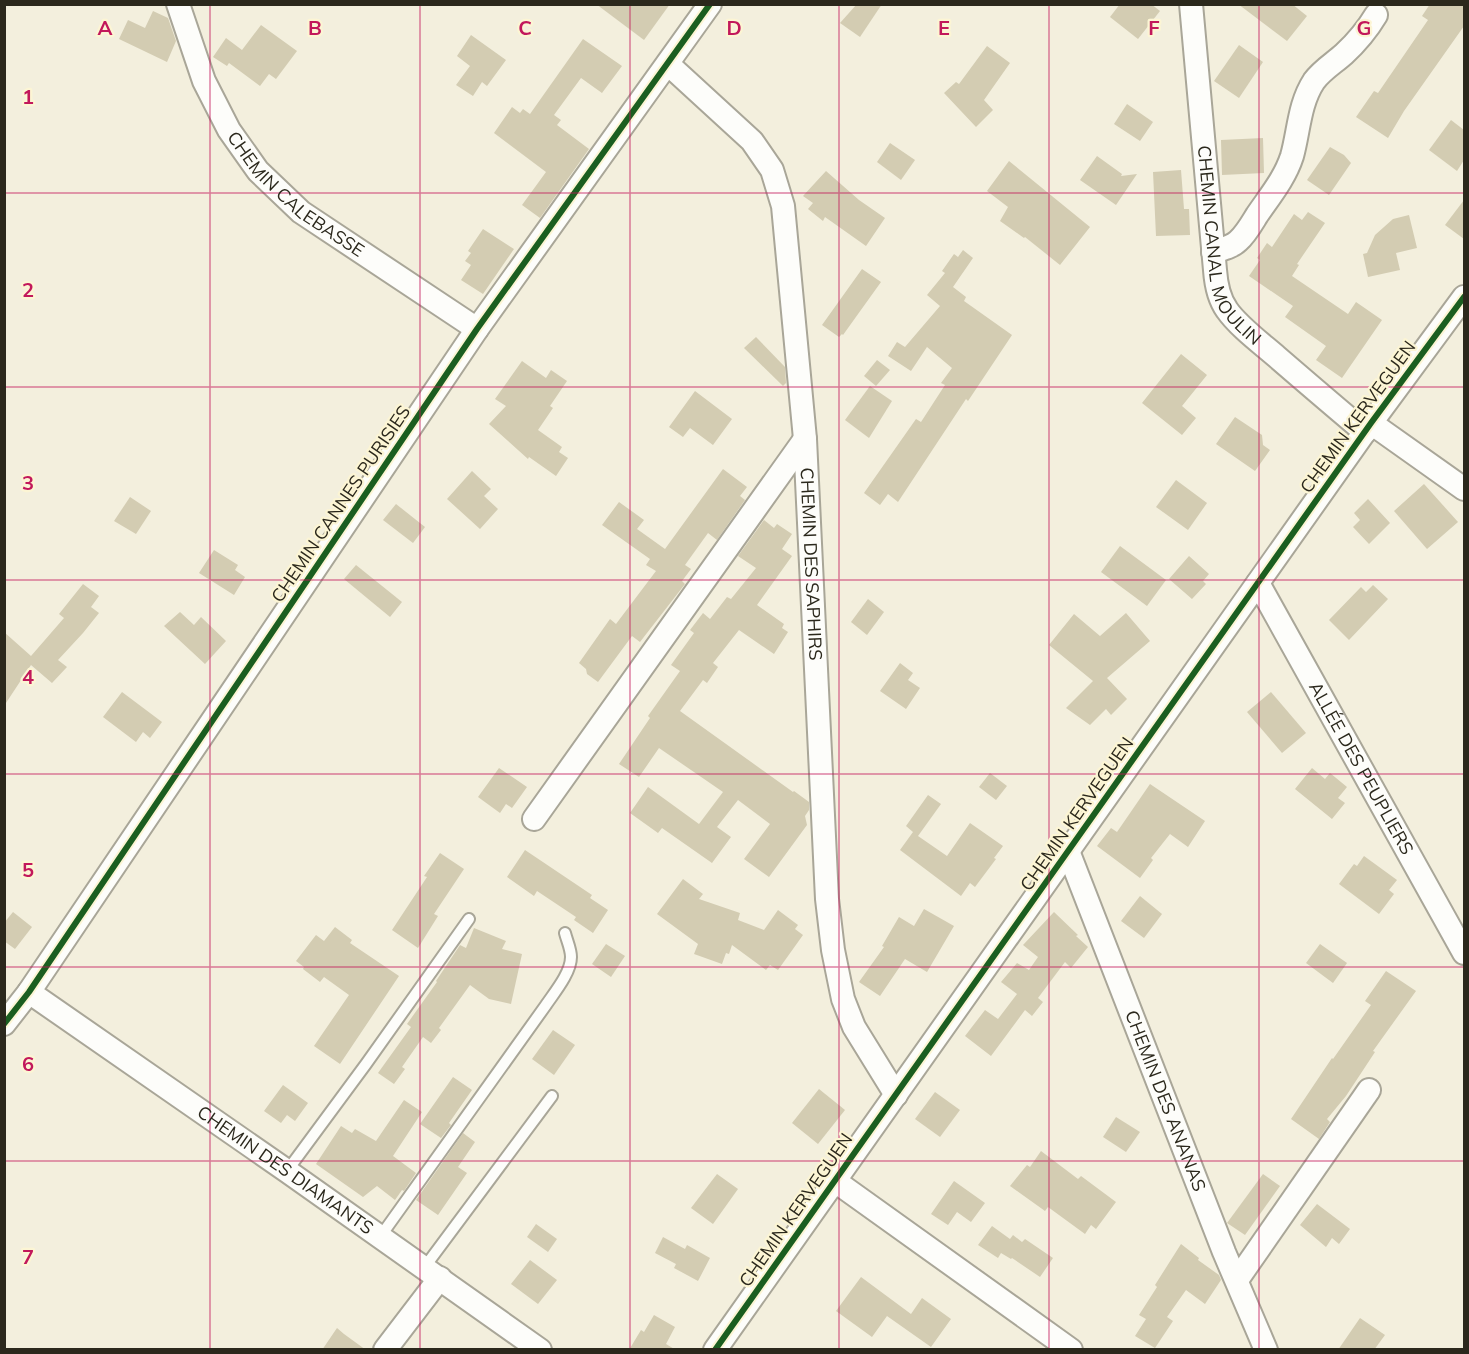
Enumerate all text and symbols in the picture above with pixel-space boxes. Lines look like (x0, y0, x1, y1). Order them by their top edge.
text: A (98, 15, 113, 40)
text: B (308, 15, 322, 40)
text: C (518, 15, 532, 40)
text: D (726, 15, 742, 40)
text: E (938, 15, 950, 40)
text: F (1148, 15, 1160, 40)
text: G (1357, 15, 1371, 40)
text: 1 (22, 84, 34, 109)
street label: CHEMIN CALEBASSE (222, 127, 369, 262)
street label: CHEMIN CANAL MOULIN (1193, 144, 1266, 350)
text: 2 (22, 277, 34, 302)
street label: CHEMIN KERVEGUEN (1295, 336, 1421, 497)
street label: CHEMIN CANNES PURISIES (266, 401, 415, 607)
street label: CHEMIN DES SAPHIRS (795, 467, 828, 661)
text: 3 (22, 470, 34, 495)
text: 4 (22, 664, 34, 689)
street label: ALLÉE DES PEUPLIERS (1304, 677, 1419, 859)
street label: CHEMIN KERVEGUEN (1015, 732, 1138, 895)
text: 5 (22, 857, 34, 882)
street label: CHEMIN DES ANANAS (1120, 1007, 1211, 1194)
text: 6 (22, 1051, 34, 1076)
street label: CHEMIN DES DIAMANTS (193, 1100, 378, 1239)
street label: CHEMIN KERVEGUEN (734, 1128, 857, 1291)
text: 7 (22, 1244, 34, 1269)

